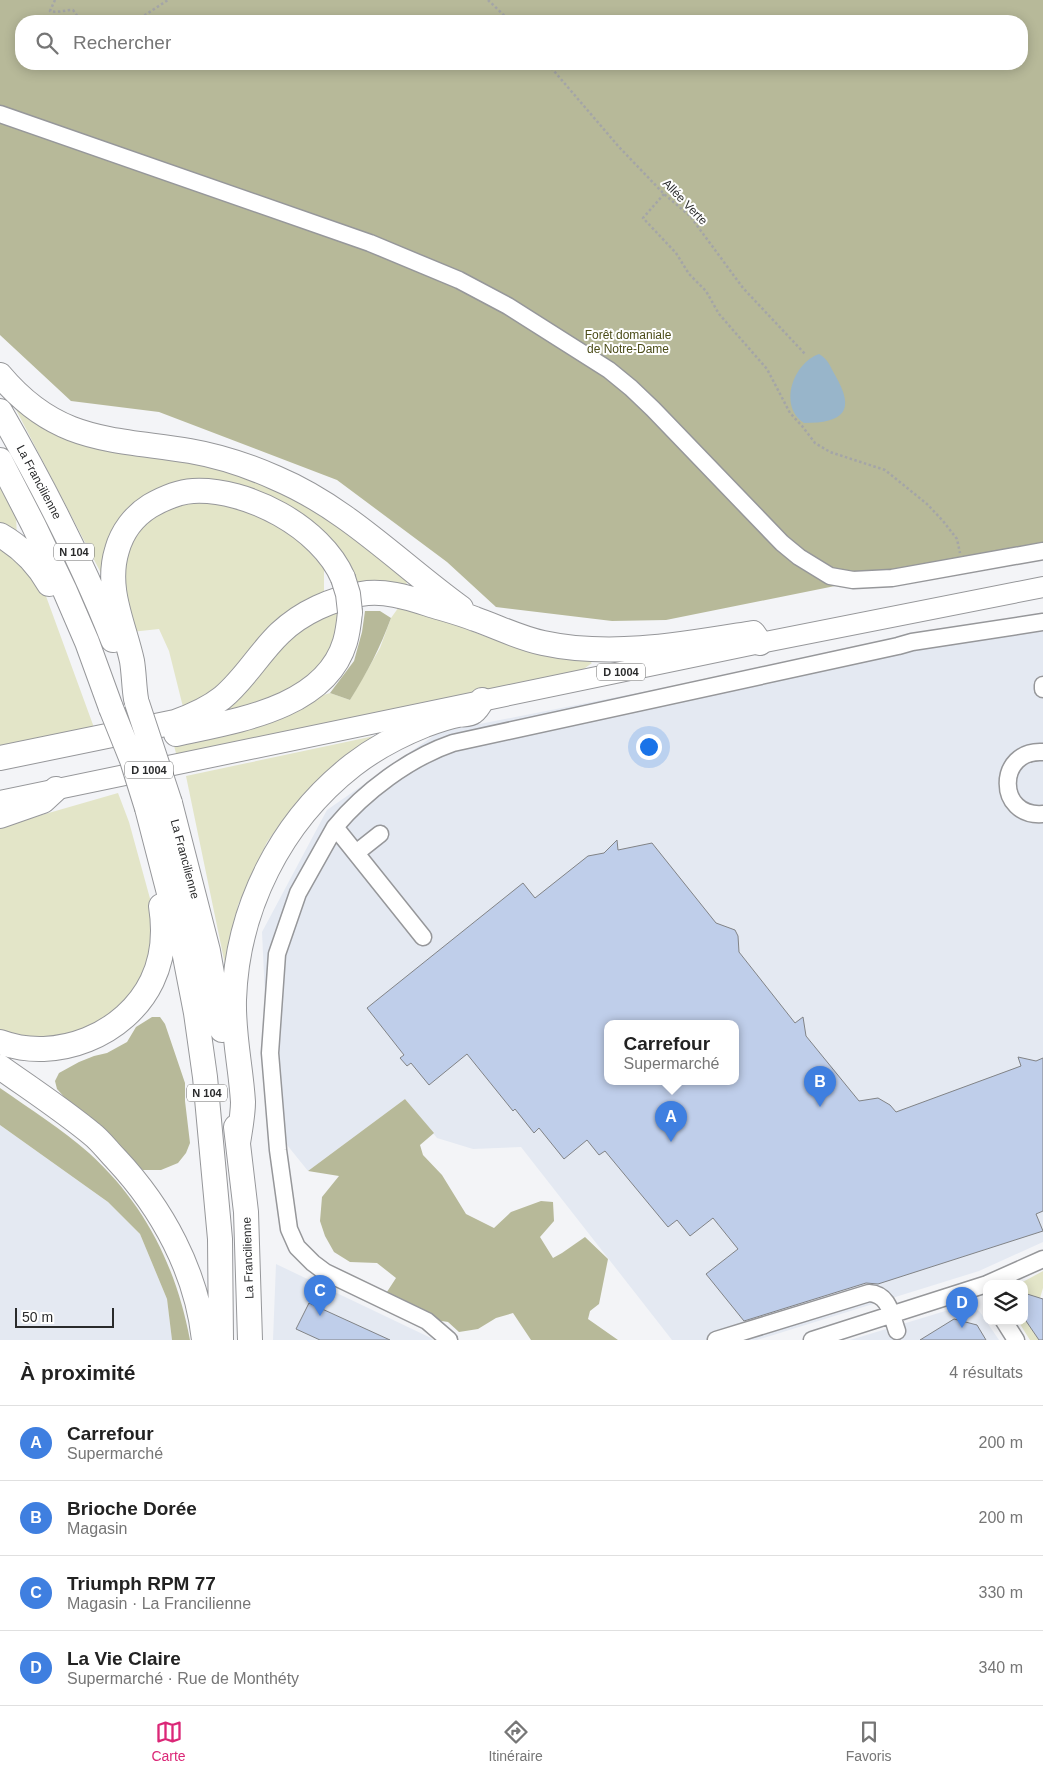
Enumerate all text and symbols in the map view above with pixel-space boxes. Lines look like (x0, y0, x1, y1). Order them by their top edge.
search box (15, 15, 1028, 70)
icon: search (33, 29, 61, 57)
text: Rechercher (73, 32, 171, 53)
street label: Allée Verte (660, 176, 710, 228)
park label: Forêt domaniale de Notre-Dame (585, 328, 672, 356)
street label: La Francilienne (14, 442, 65, 522)
road number: N 104 (54, 544, 94, 560)
road number: D 1004 (597, 664, 645, 680)
your location (636, 734, 662, 760)
road number: D 1004 (125, 762, 173, 778)
street label: La Francilienne (168, 818, 202, 901)
popup (604, 1020, 739, 1085)
text: Carrefour (623, 1033, 710, 1054)
text: Supermarché (623, 1055, 720, 1072)
pin: B (804, 1066, 836, 1107)
road number: N 104 (187, 1084, 227, 1102)
pin: A (655, 1101, 687, 1142)
street label: La Francilienne (240, 1216, 256, 1299)
pin: C (304, 1275, 336, 1316)
map controls (983, 1280, 1028, 1325)
button: layers (983, 1280, 1028, 1325)
pin: D (946, 1287, 978, 1328)
scale bar (15, 1305, 114, 1328)
text: 50 m (22, 1309, 53, 1325)
text: À proximité (20, 1361, 136, 1384)
text: 4 résultats (949, 1364, 1023, 1381)
text: Carrefour (67, 1423, 154, 1444)
text: A (30, 1434, 42, 1451)
text: 200 m (979, 1434, 1023, 1451)
text: Supermarché (67, 1445, 163, 1462)
text: Brioche Dorée (67, 1498, 197, 1519)
text: B (30, 1509, 42, 1526)
text: 200 m (979, 1509, 1023, 1526)
text: Magasin (67, 1520, 127, 1537)
text: Triumph RPM 77 (67, 1573, 216, 1594)
text: C (30, 1584, 42, 1601)
text: 330 m (979, 1584, 1023, 1601)
text: Magasin · La Francilienne (67, 1595, 251, 1612)
text: La Vie Claire (67, 1648, 181, 1669)
text: D (30, 1659, 42, 1676)
text: 340 m (979, 1659, 1023, 1676)
text: Supermarché · Rue de Monthéty (67, 1670, 299, 1687)
tab: Carte (151, 1718, 186, 1764)
tab: Itinéraire (488, 1718, 543, 1764)
tab: Favoris (846, 1718, 892, 1764)

